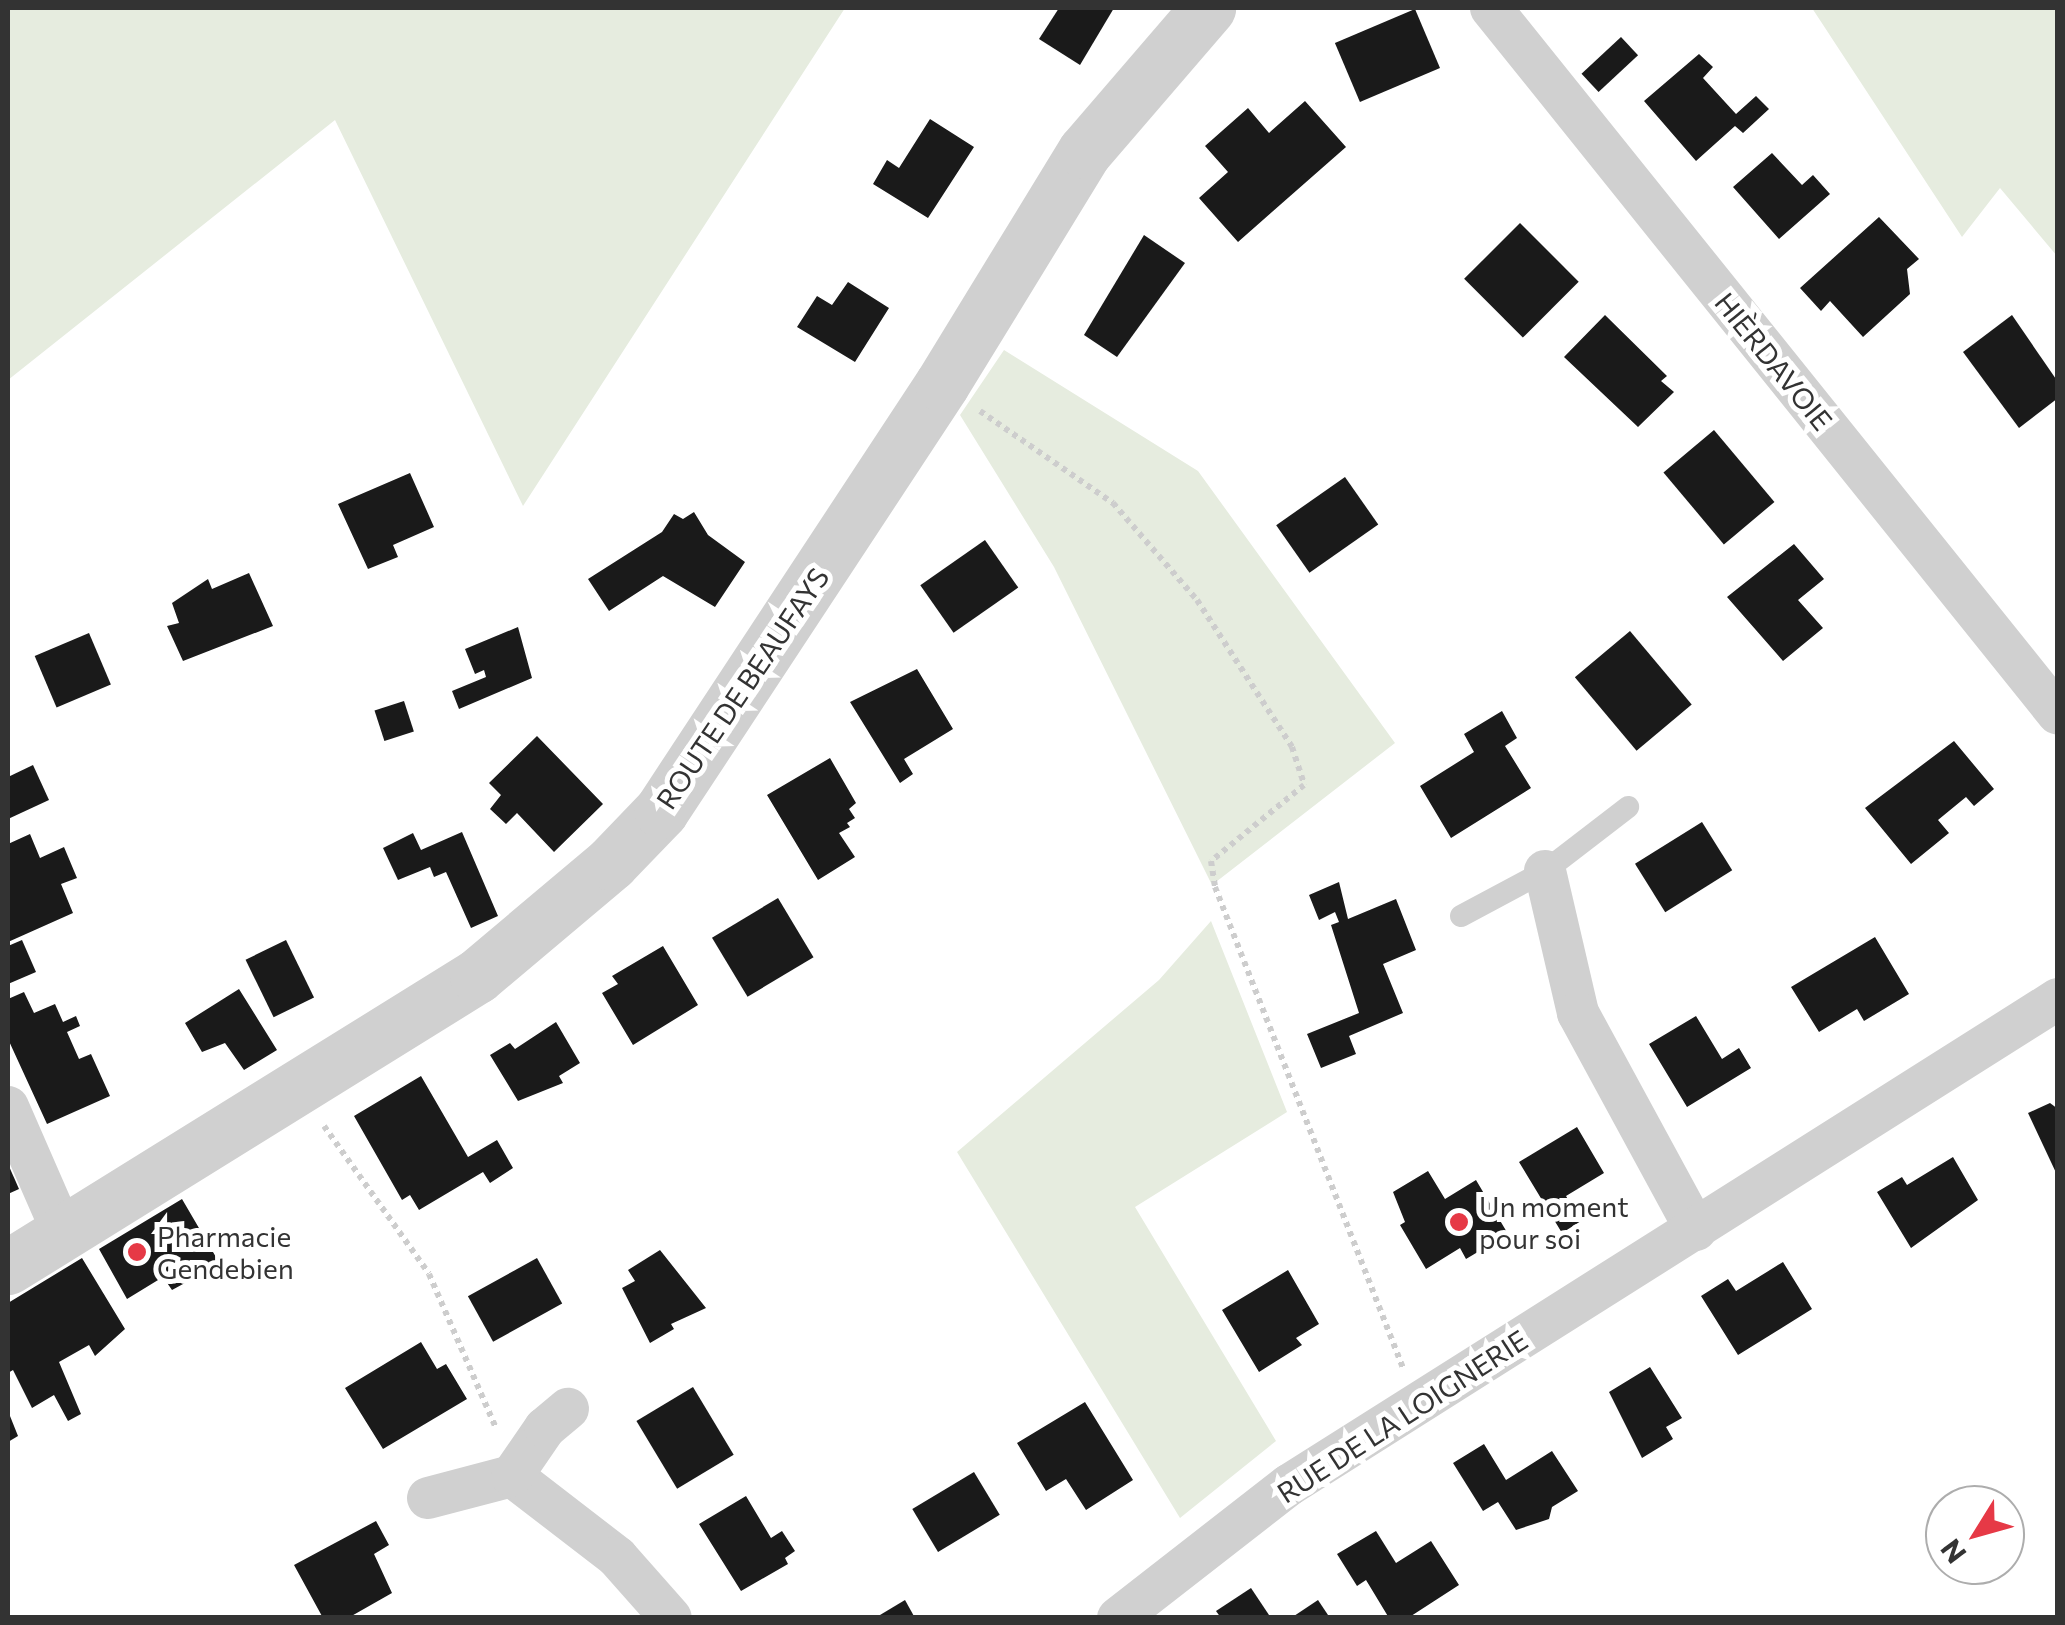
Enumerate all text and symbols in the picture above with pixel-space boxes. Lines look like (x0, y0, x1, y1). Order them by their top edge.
street label: HIÈRDAVOIE (1708, 285, 1840, 437)
street label: ROUTE DE BEAUFAYS (649, 561, 835, 815)
place label: Un moment pour soi (1479, 1189, 1629, 1255)
marker: Un moment pour soi (1448, 1211, 1470, 1233)
place label: Pharmacie Gendebien (157, 1219, 294, 1285)
marker: Pharmacie Gendebien (126, 1241, 148, 1263)
street label: RUE DE LA LOIGNERIE (1271, 1322, 1533, 1510)
north arrow (1925, 1485, 2025, 1585)
text: N (1933, 1533, 1973, 1570)

